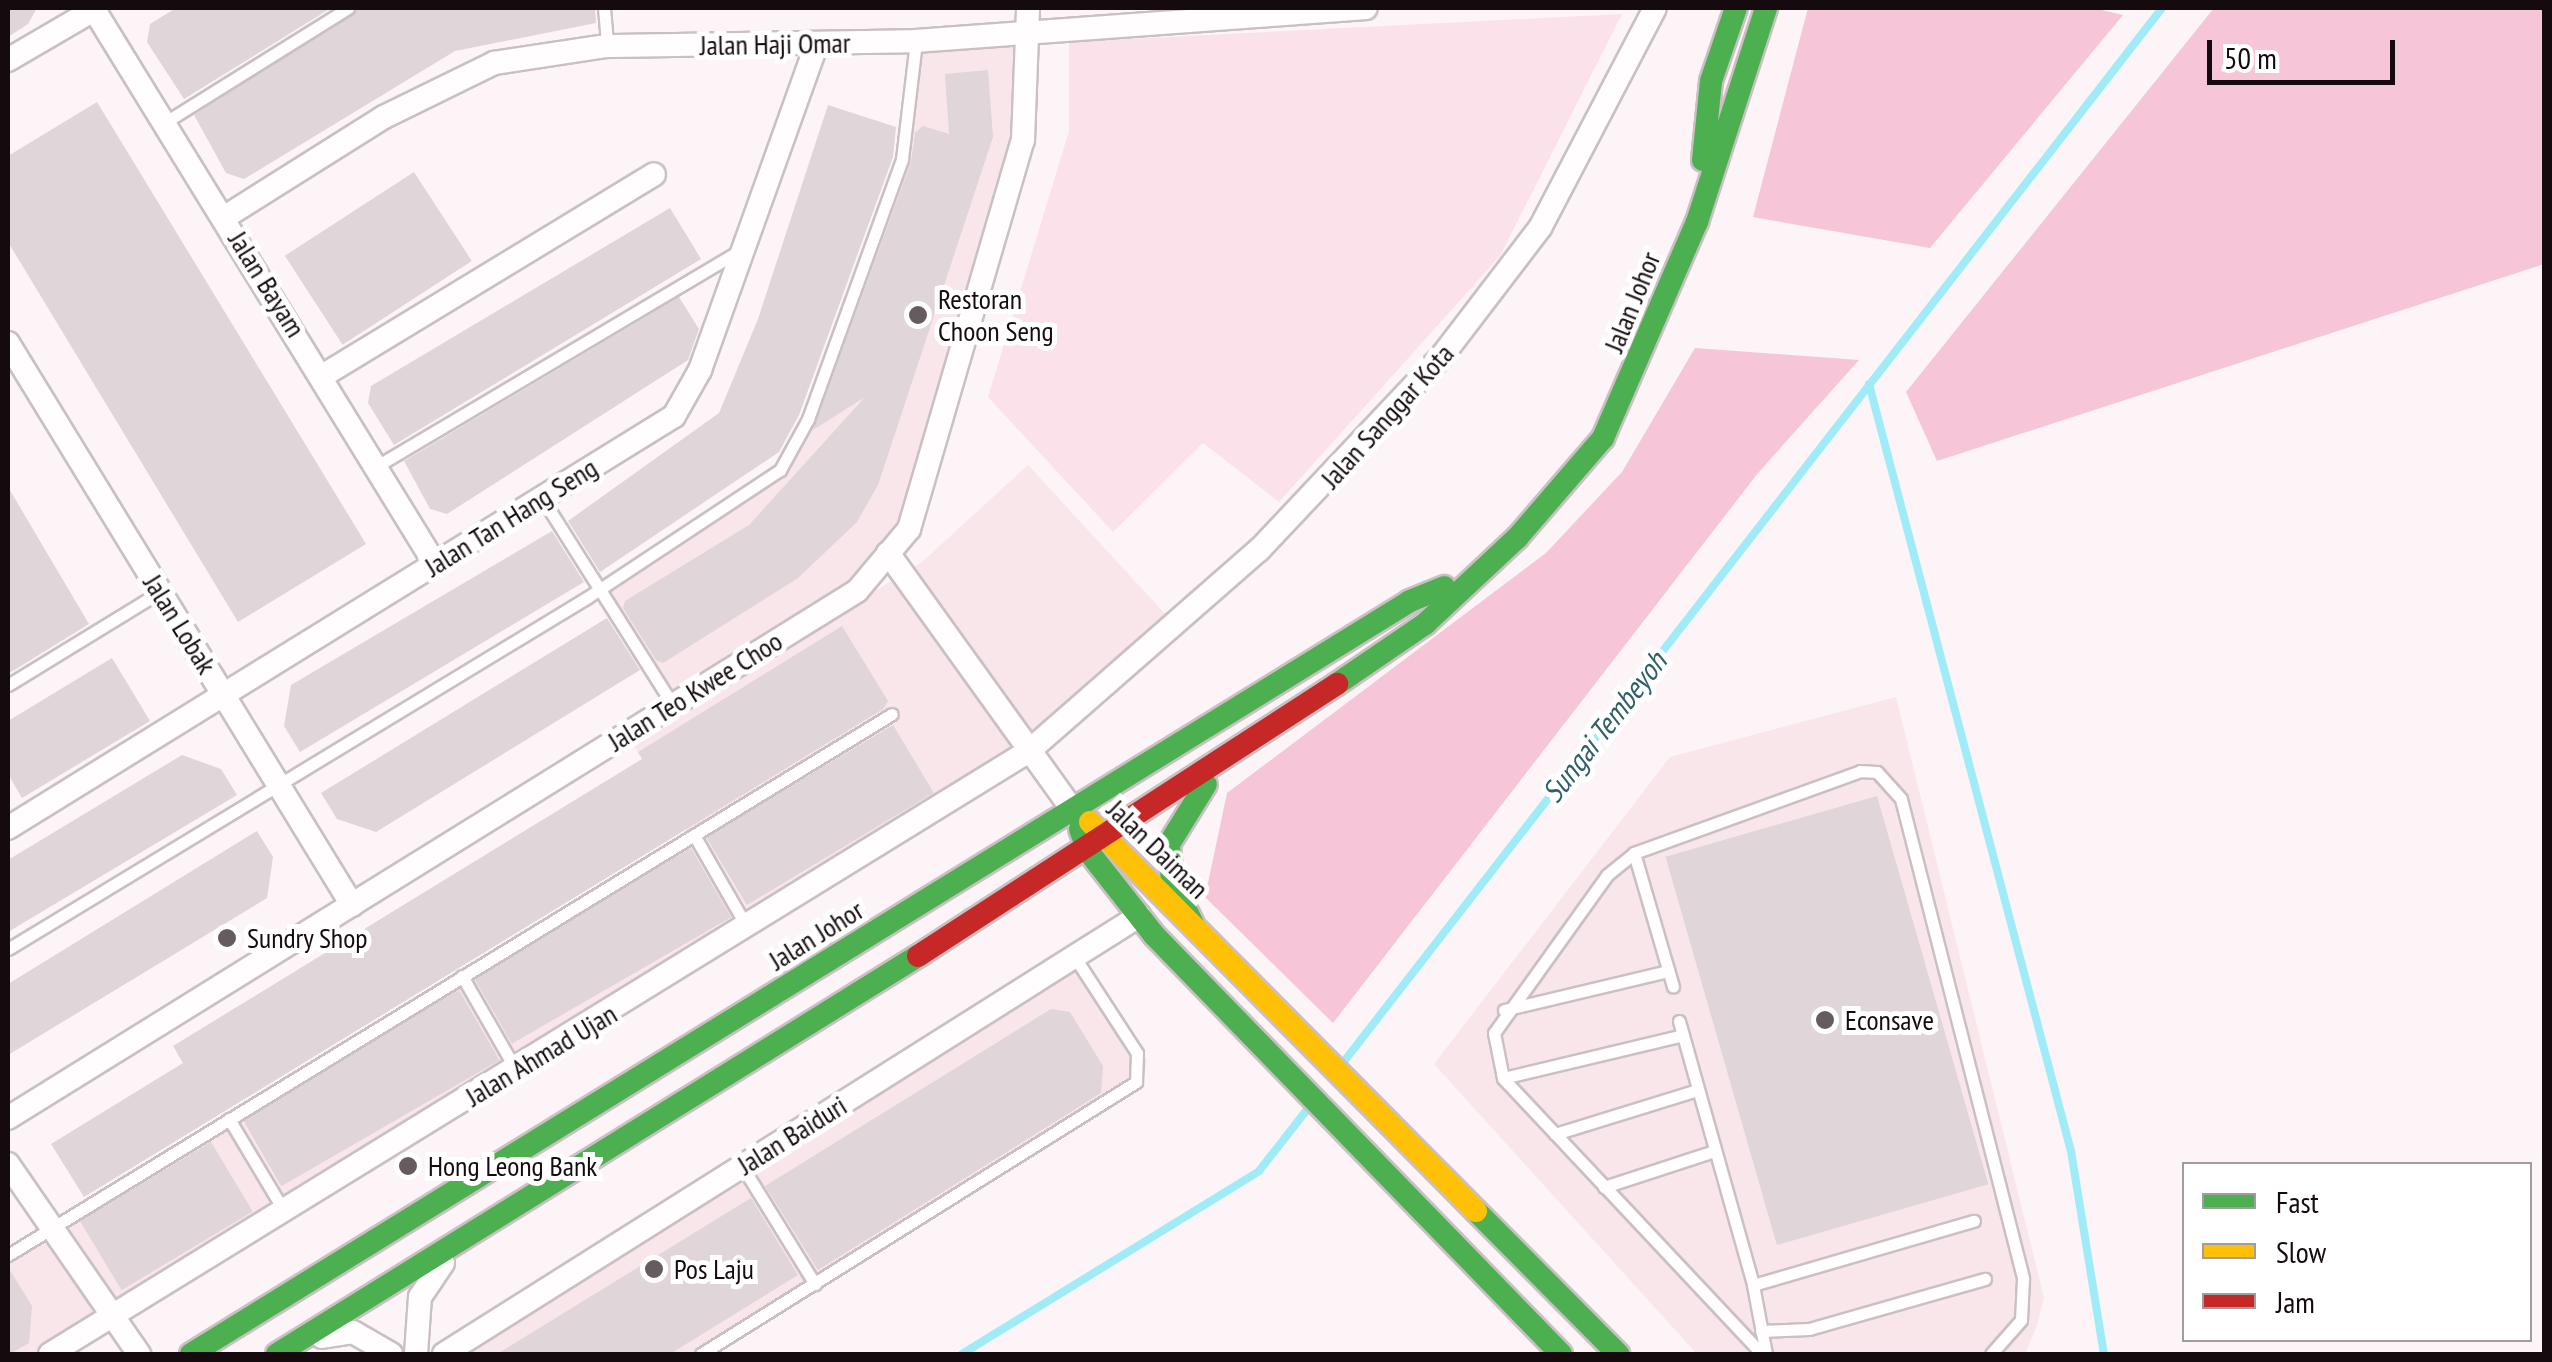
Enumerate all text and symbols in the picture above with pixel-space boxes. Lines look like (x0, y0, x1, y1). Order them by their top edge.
scale bar (2212, 20, 2400, 82)
street label: Jalan Haji Omar (699, 26, 851, 62)
text: 50 m (2224, 38, 2277, 77)
street label: Jalan Bayam (221, 225, 313, 343)
street label: Jalan Johor (1597, 247, 1667, 357)
place label: Restoran Choon Seng (938, 282, 1053, 348)
marker: Restoran Choon Seng (907, 304, 929, 326)
street label: Jalan Sanggar Kota (1314, 337, 1460, 495)
street label: Jalan Tan Hang Seng (418, 450, 604, 584)
street label: Jalan Lobak (136, 568, 224, 680)
street label: Jalan Teo Kwee Choo (601, 624, 789, 758)
water label: Sungai Tembeyoh (1534, 644, 1674, 810)
street label: Jalan Daiman (1100, 793, 1216, 905)
street label: Jalan Johor (763, 893, 869, 977)
place label: Sundry Shop (247, 921, 368, 955)
marker: Sundry Shop (216, 927, 238, 949)
street label: Jalan Ahmad Ujan (459, 997, 623, 1113)
place label: Econsave (1845, 1003, 1934, 1037)
marker: Econsave (1814, 1009, 1836, 1031)
street label: Jalan Baiduri (731, 1088, 853, 1182)
place label: Hong Leong Bank (428, 1149, 597, 1183)
marker: Hong Leong Bank (397, 1155, 419, 1177)
legend (2182, 1162, 2532, 1342)
text: Fast (2276, 1182, 2319, 1221)
text: Slow (2276, 1232, 2326, 1271)
place label: Pos Laju (674, 1252, 754, 1286)
marker: Pos Laju (643, 1258, 665, 1280)
text: Jam (2276, 1282, 2315, 1321)

